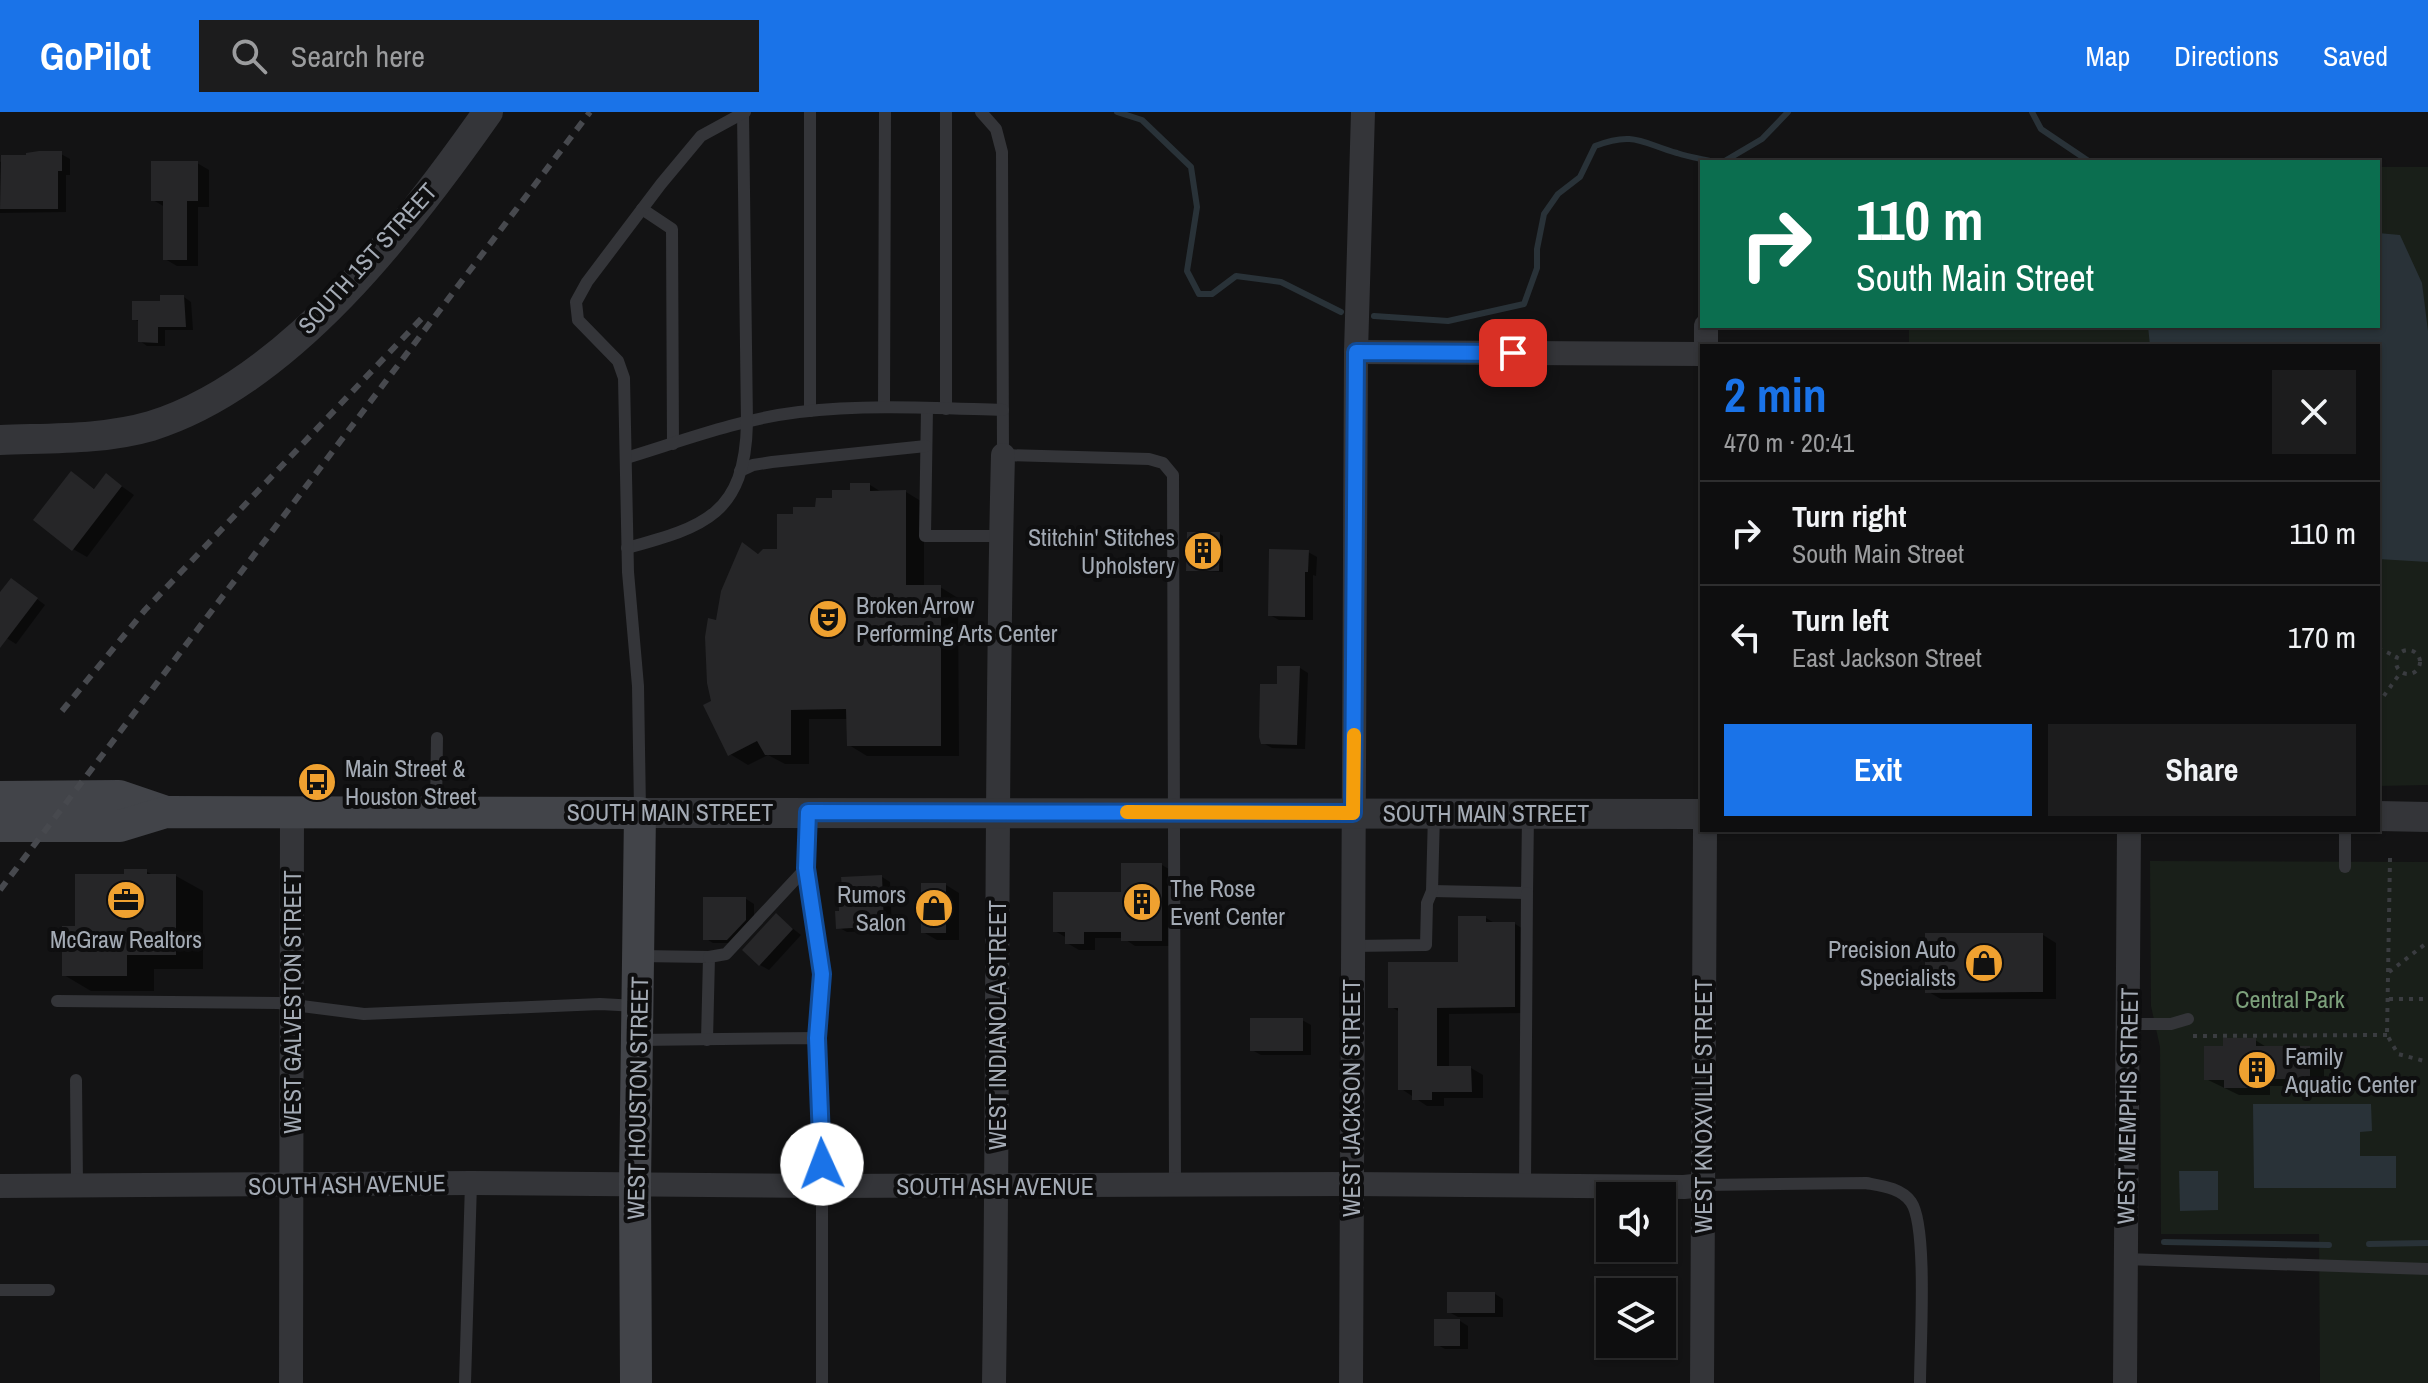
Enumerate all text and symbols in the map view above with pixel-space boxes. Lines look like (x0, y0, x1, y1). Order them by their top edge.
search box (199, 20, 759, 92)
text: GoPilot (40, 31, 151, 82)
icon: search (227, 34, 271, 78)
text: Search here (291, 36, 425, 76)
text: Map (2086, 37, 2130, 75)
text: Directions (2174, 37, 2279, 75)
text: Saved (2323, 37, 2388, 75)
street label: SOUTH 1ST STREET (290, 175, 444, 341)
text: 110 m (1856, 182, 1984, 257)
icon: right (1724, 192, 1828, 296)
text: South Main Street (1856, 254, 2094, 302)
pin (1479, 319, 1547, 387)
icon: arrive (1491, 331, 1535, 375)
text: 2 min (1724, 362, 1827, 427)
button: close (2272, 370, 2356, 454)
text: 470 m · 20:41 (1724, 425, 1854, 460)
text: Turn right (1792, 496, 1906, 536)
icon: right (1724, 511, 1768, 555)
text: 110 m (2289, 513, 2356, 553)
place label: Stitchin' Stitches Upholstery (1028, 521, 1175, 581)
building icon: Stitchin' Stitches Upholstery (1182, 530, 1224, 572)
text: South Main Street (1792, 536, 1964, 571)
place label: Broken Arrow Performing Arts Center (856, 589, 1058, 649)
theatre icon: Broken Arrow Performing Arts Center (807, 598, 849, 640)
text: Turn left (1792, 600, 1889, 640)
icon: left (1724, 615, 1768, 659)
text: 170 m (2288, 617, 2356, 657)
text: East Jackson Street (1792, 640, 1982, 675)
button: Exit (1724, 724, 2032, 816)
button: Share (2048, 724, 2356, 816)
place label: Main Street & Houston Street (345, 752, 477, 812)
bus stop icon: Main Street & Houston Street (296, 761, 338, 803)
street label: SOUTH MAIN STREET (567, 796, 773, 828)
street label: SOUTH MAIN STREET (1383, 797, 1589, 829)
street label: WEST GALVESTON STREET (276, 870, 308, 1134)
place label: The Rose Event Center (1170, 872, 1285, 932)
place label: Rumors Salon (837, 878, 906, 938)
office icon: McGraw Realtors (105, 879, 147, 921)
building icon: The Rose Event Center (1121, 881, 1163, 923)
shop icon: Rumors Salon (913, 887, 955, 929)
street label: WEST INDIANOLA STREET (981, 900, 1013, 1150)
place label: McGraw Realtors (50, 923, 202, 955)
place label: Precision Auto Specialists (1828, 933, 1956, 993)
shop icon: Precision Auto Specialists (1963, 942, 2005, 984)
street label: WEST HOUSTON STREET (619, 976, 655, 1220)
street label: WEST JACKSON STREET (1335, 979, 1367, 1217)
street label: WEST KNOXVILLE STREET (1687, 979, 1719, 1233)
park label: Central Park (2235, 983, 2345, 1015)
street label: WEST MEMPHIS STREET (2109, 987, 2145, 1225)
place label: Family Aquatic Center (2284, 1040, 2417, 1100)
building icon: Family Aquatic Center (2236, 1049, 2278, 1091)
position arrow (780, 1122, 864, 1206)
street label: SOUTH ASH AVENUE (248, 1166, 446, 1202)
street label: SOUTH ASH AVENUE (896, 1170, 1094, 1202)
map controls (1596, 1182, 1676, 1358)
button: sound (1596, 1182, 1676, 1262)
button: layers (1596, 1278, 1676, 1358)

